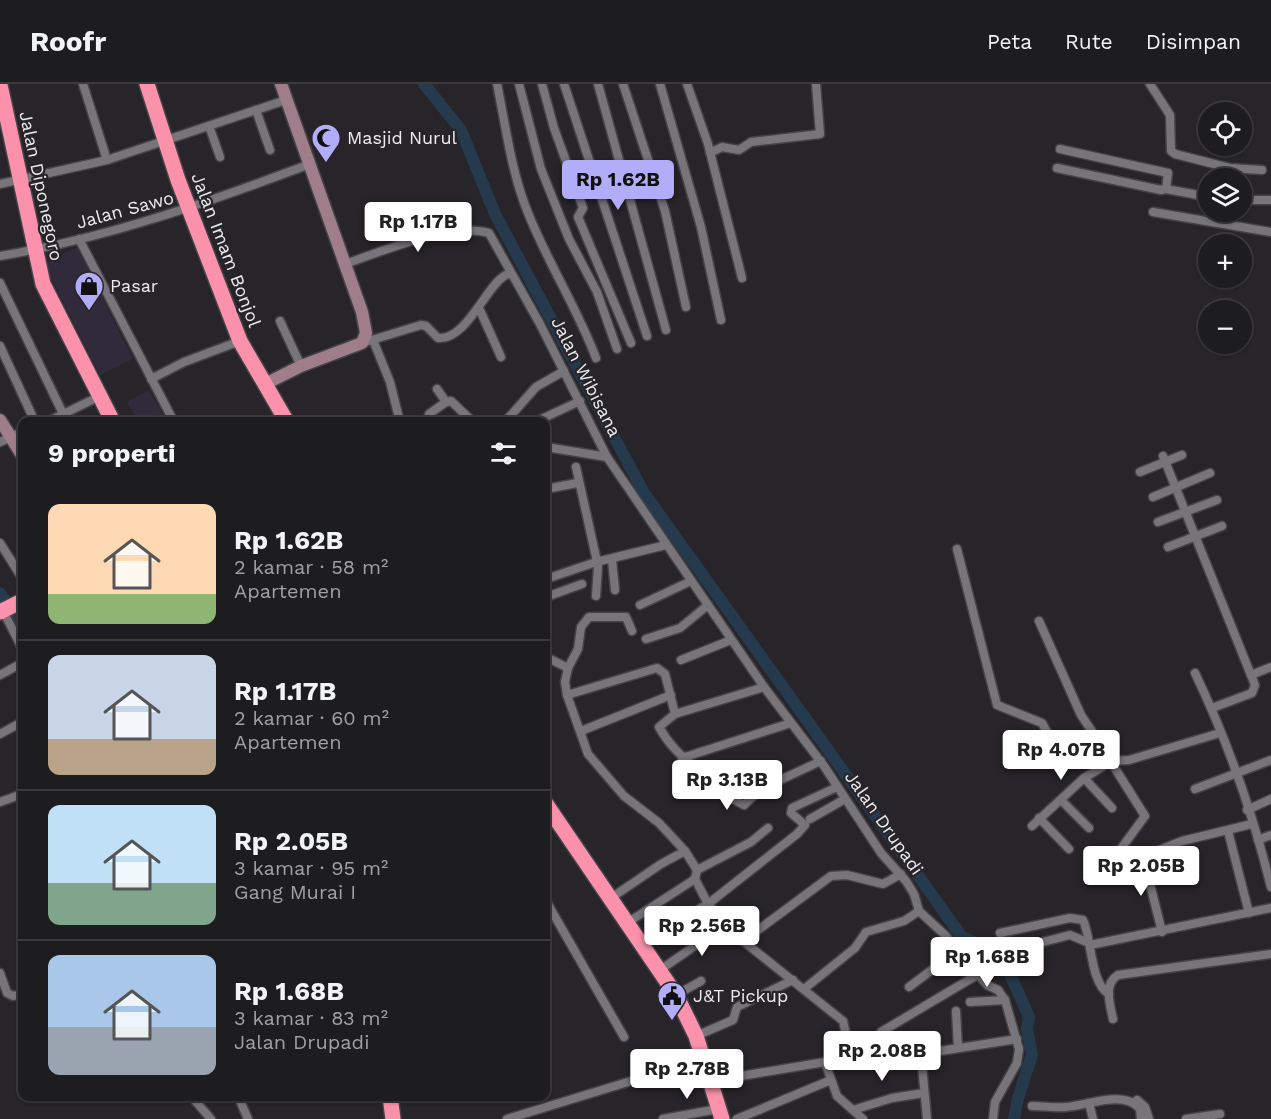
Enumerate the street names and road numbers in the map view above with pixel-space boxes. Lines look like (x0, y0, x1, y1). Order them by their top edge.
street label: Jalan Diponegoro (15, 109, 68, 263)
street label: Jalan Imam Bonjol (187, 170, 266, 330)
street label: Jalan Sawo (74, 186, 176, 233)
street label: Jalan Wibisana (547, 313, 626, 440)
street label: Jalan Drupadi (841, 767, 928, 879)

